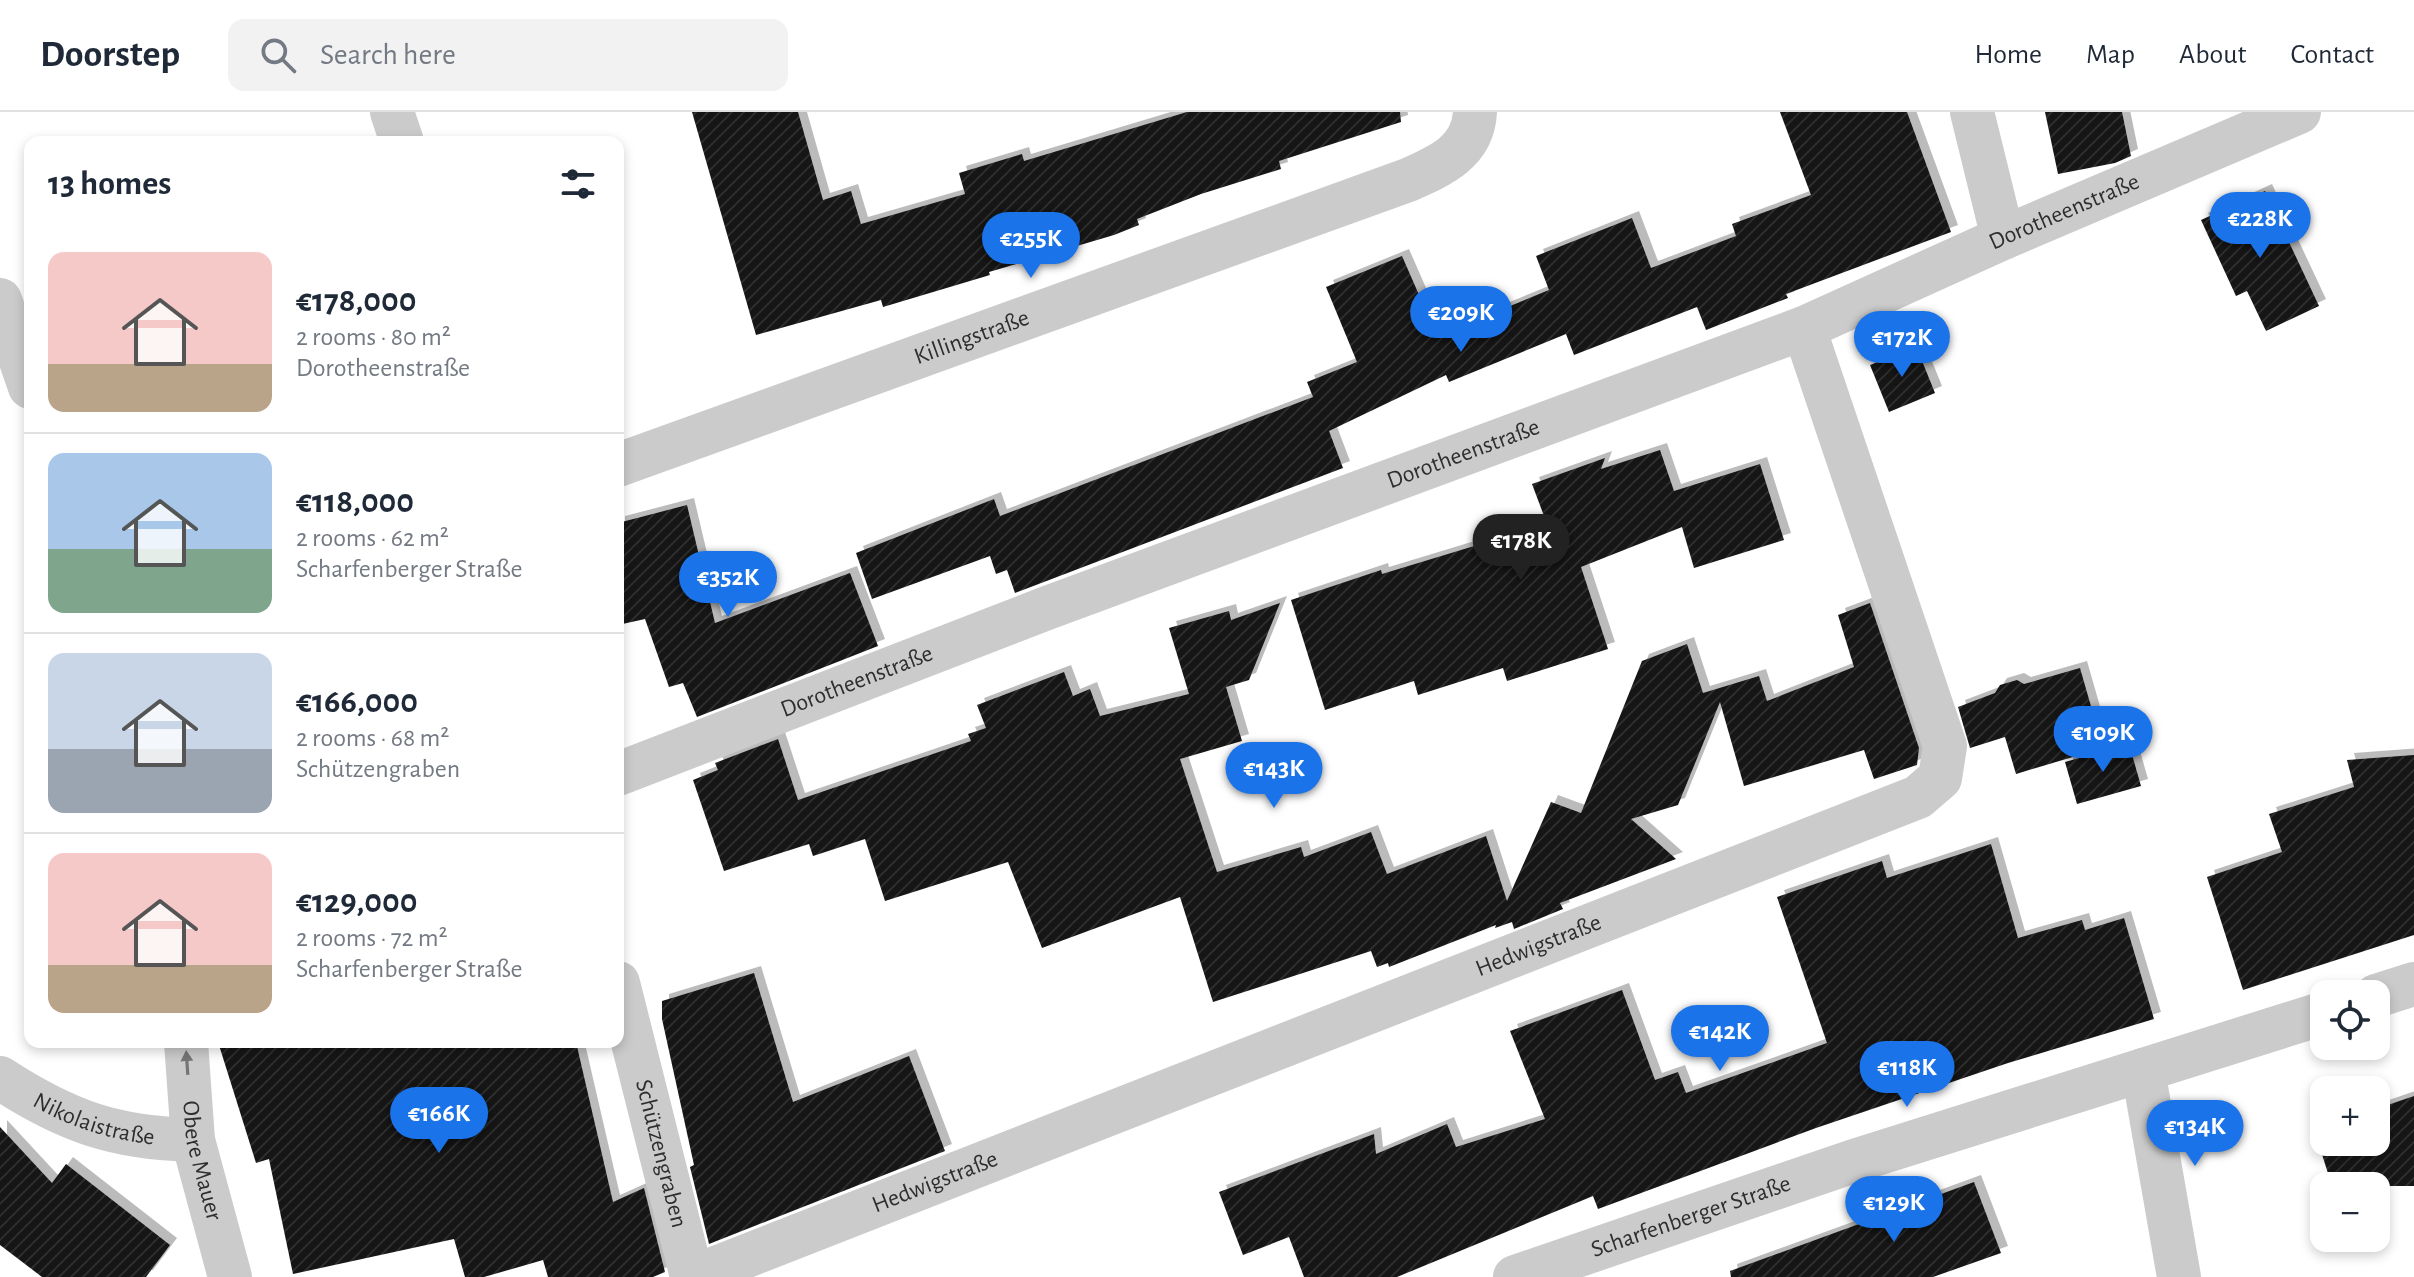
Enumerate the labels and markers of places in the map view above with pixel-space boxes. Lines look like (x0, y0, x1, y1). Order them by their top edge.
pin: €228K (2204, 192, 2316, 260)
pin: €255K (975, 212, 1087, 280)
pin: €209K (1405, 286, 1517, 354)
pin: €172K (1846, 311, 1958, 379)
pin: €178K (1465, 514, 1577, 582)
pin: €352K (672, 551, 784, 619)
pin: €109K (2047, 706, 2159, 774)
pin: €143K (1218, 742, 1330, 810)
pin: €142K (1664, 1005, 1776, 1073)
pin: €118K (1851, 1041, 1963, 1109)
pin: €166K (383, 1087, 495, 1155)
pin: €134K (2139, 1100, 2251, 1168)
pin: €129K (1838, 1176, 1950, 1244)

